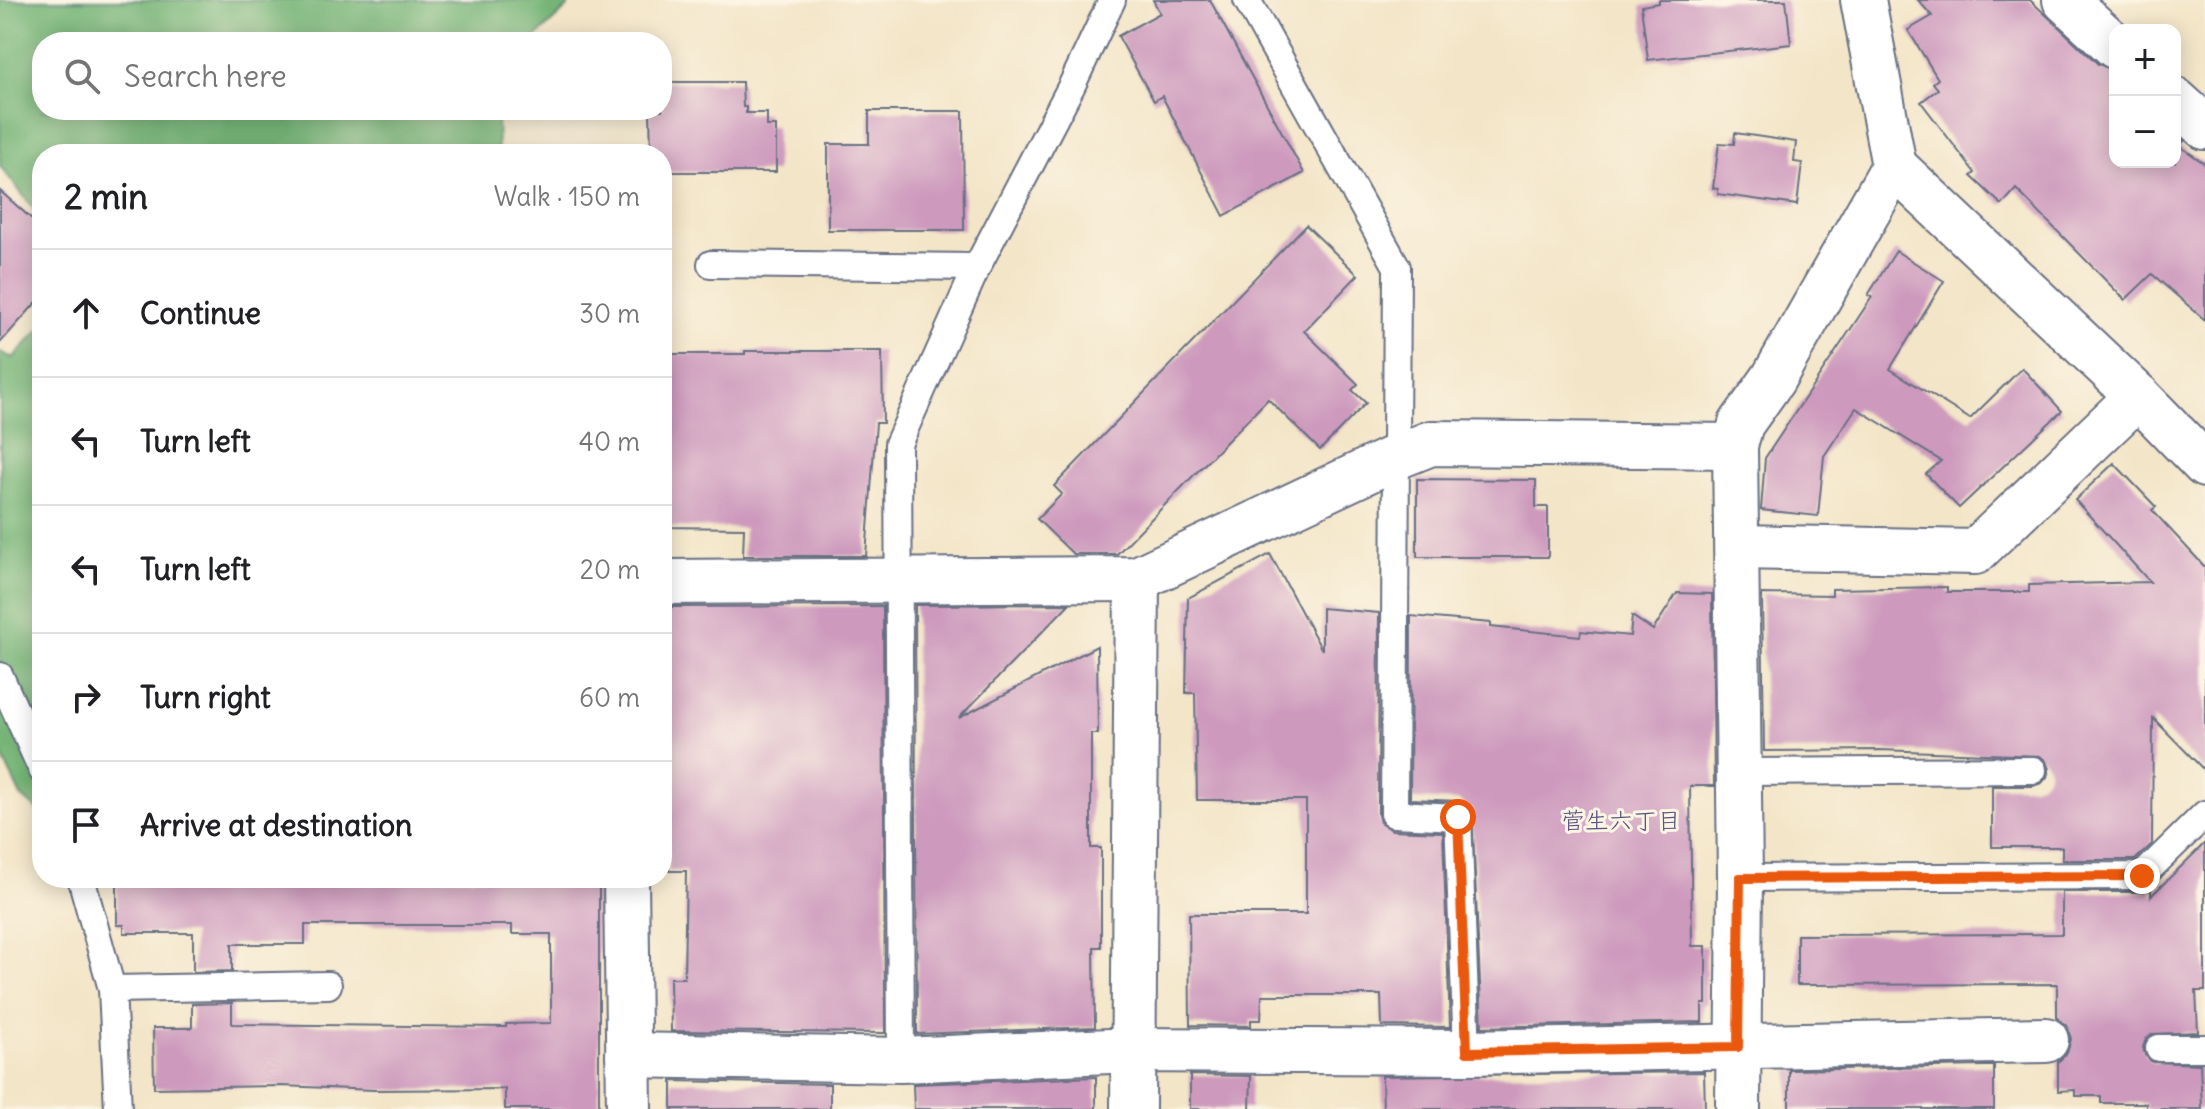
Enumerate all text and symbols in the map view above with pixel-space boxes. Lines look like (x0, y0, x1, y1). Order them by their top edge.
map controls (2109, 24, 2181, 168)
button: + (2109, 24, 2181, 96)
search box (32, 32, 672, 120)
icon: search (60, 54, 104, 98)
text: Search here (124, 57, 287, 95)
button: − (2109, 96, 2181, 168)
text: 2 min (64, 175, 148, 218)
text: Walk · 150 m (494, 180, 640, 213)
icon: ahead (64, 291, 108, 335)
text: Continue (140, 294, 261, 332)
text: 30 m (579, 297, 640, 330)
icon: left (64, 419, 108, 463)
text: Turn left (140, 422, 251, 460)
text: 40 m (579, 425, 640, 458)
icon: left (64, 547, 108, 591)
text: Turn left (140, 550, 251, 588)
text: 20 m (580, 553, 640, 586)
icon: right (64, 675, 108, 719)
text: Turn right (140, 678, 271, 716)
text: 60 m (579, 681, 640, 714)
route start (1440, 799, 1476, 835)
icon: arrive (64, 803, 108, 847)
district label: 菅生六丁目 (1561, 805, 1681, 835)
text: Arrive at destination (140, 806, 412, 844)
route end (2124, 858, 2160, 894)

